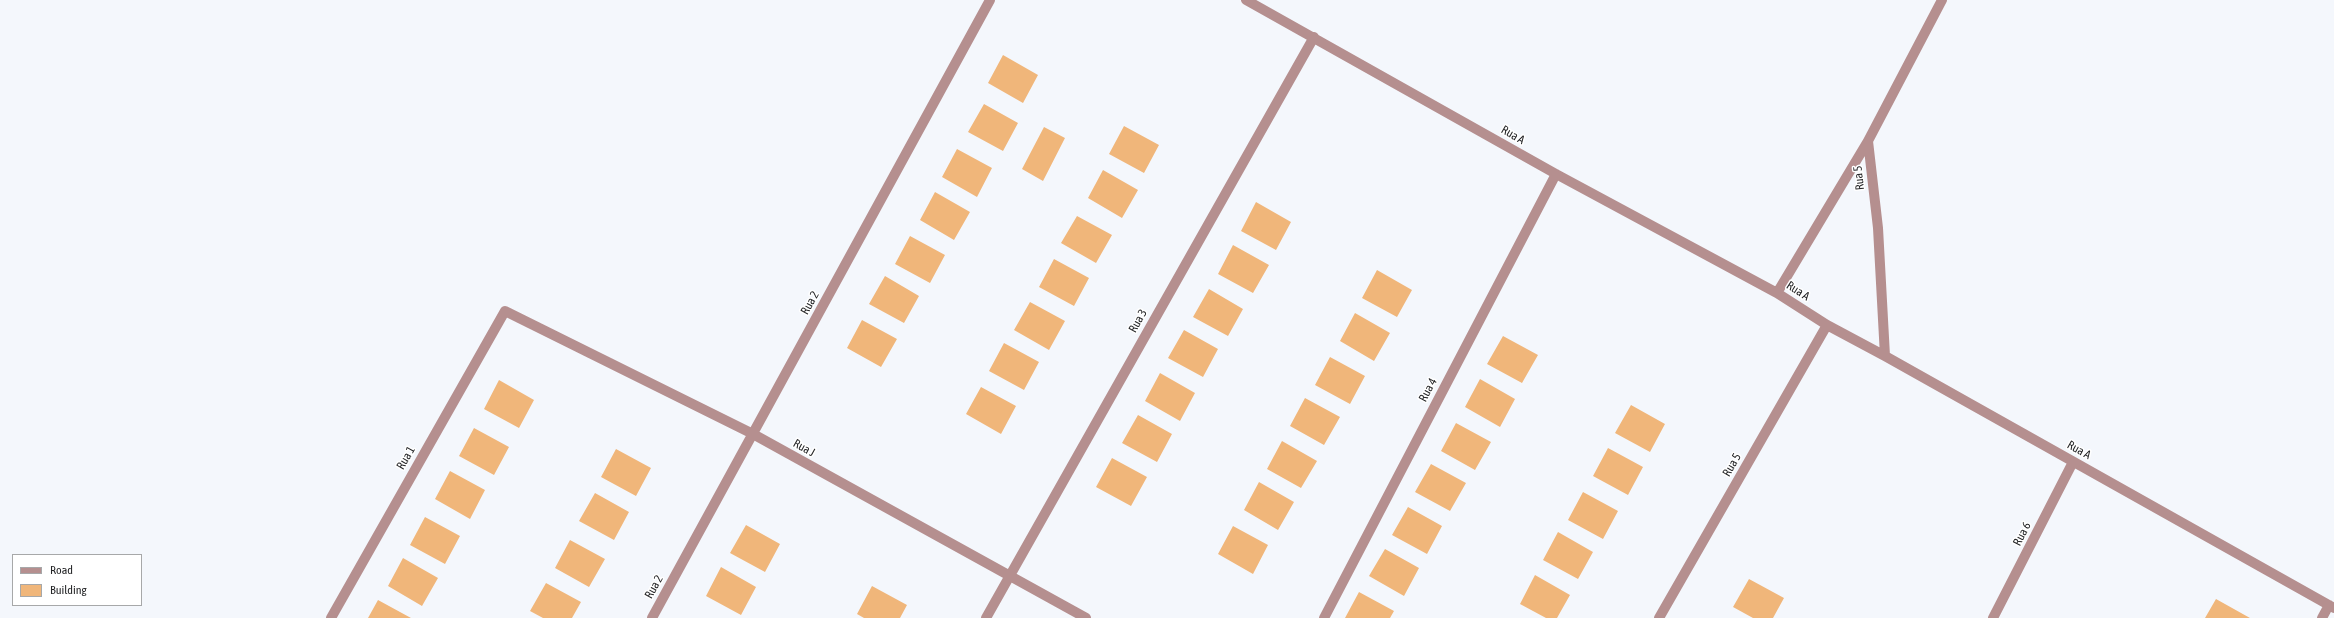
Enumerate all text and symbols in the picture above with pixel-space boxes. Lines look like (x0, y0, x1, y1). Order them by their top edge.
street label: Rua A (1499, 123, 1527, 147)
street label: Rua 5 (1851, 165, 1867, 191)
street label: Rua A (1784, 278, 1812, 304)
street label: Rua 2 (798, 289, 822, 317)
street label: Rua 3 (1126, 307, 1150, 335)
street label: Rua 4 (1416, 376, 1440, 404)
street label: Rua J (791, 436, 817, 460)
street label: Rua A (2065, 438, 2093, 462)
street label: Rua 1 (394, 444, 418, 472)
street label: Rua 5 (1720, 451, 1744, 479)
street label: Rua 6 (2010, 520, 2034, 548)
legend (12, 554, 142, 606)
text: Road (50, 563, 73, 577)
street label: Rua 2 (642, 573, 666, 601)
text: Building (50, 583, 87, 597)

